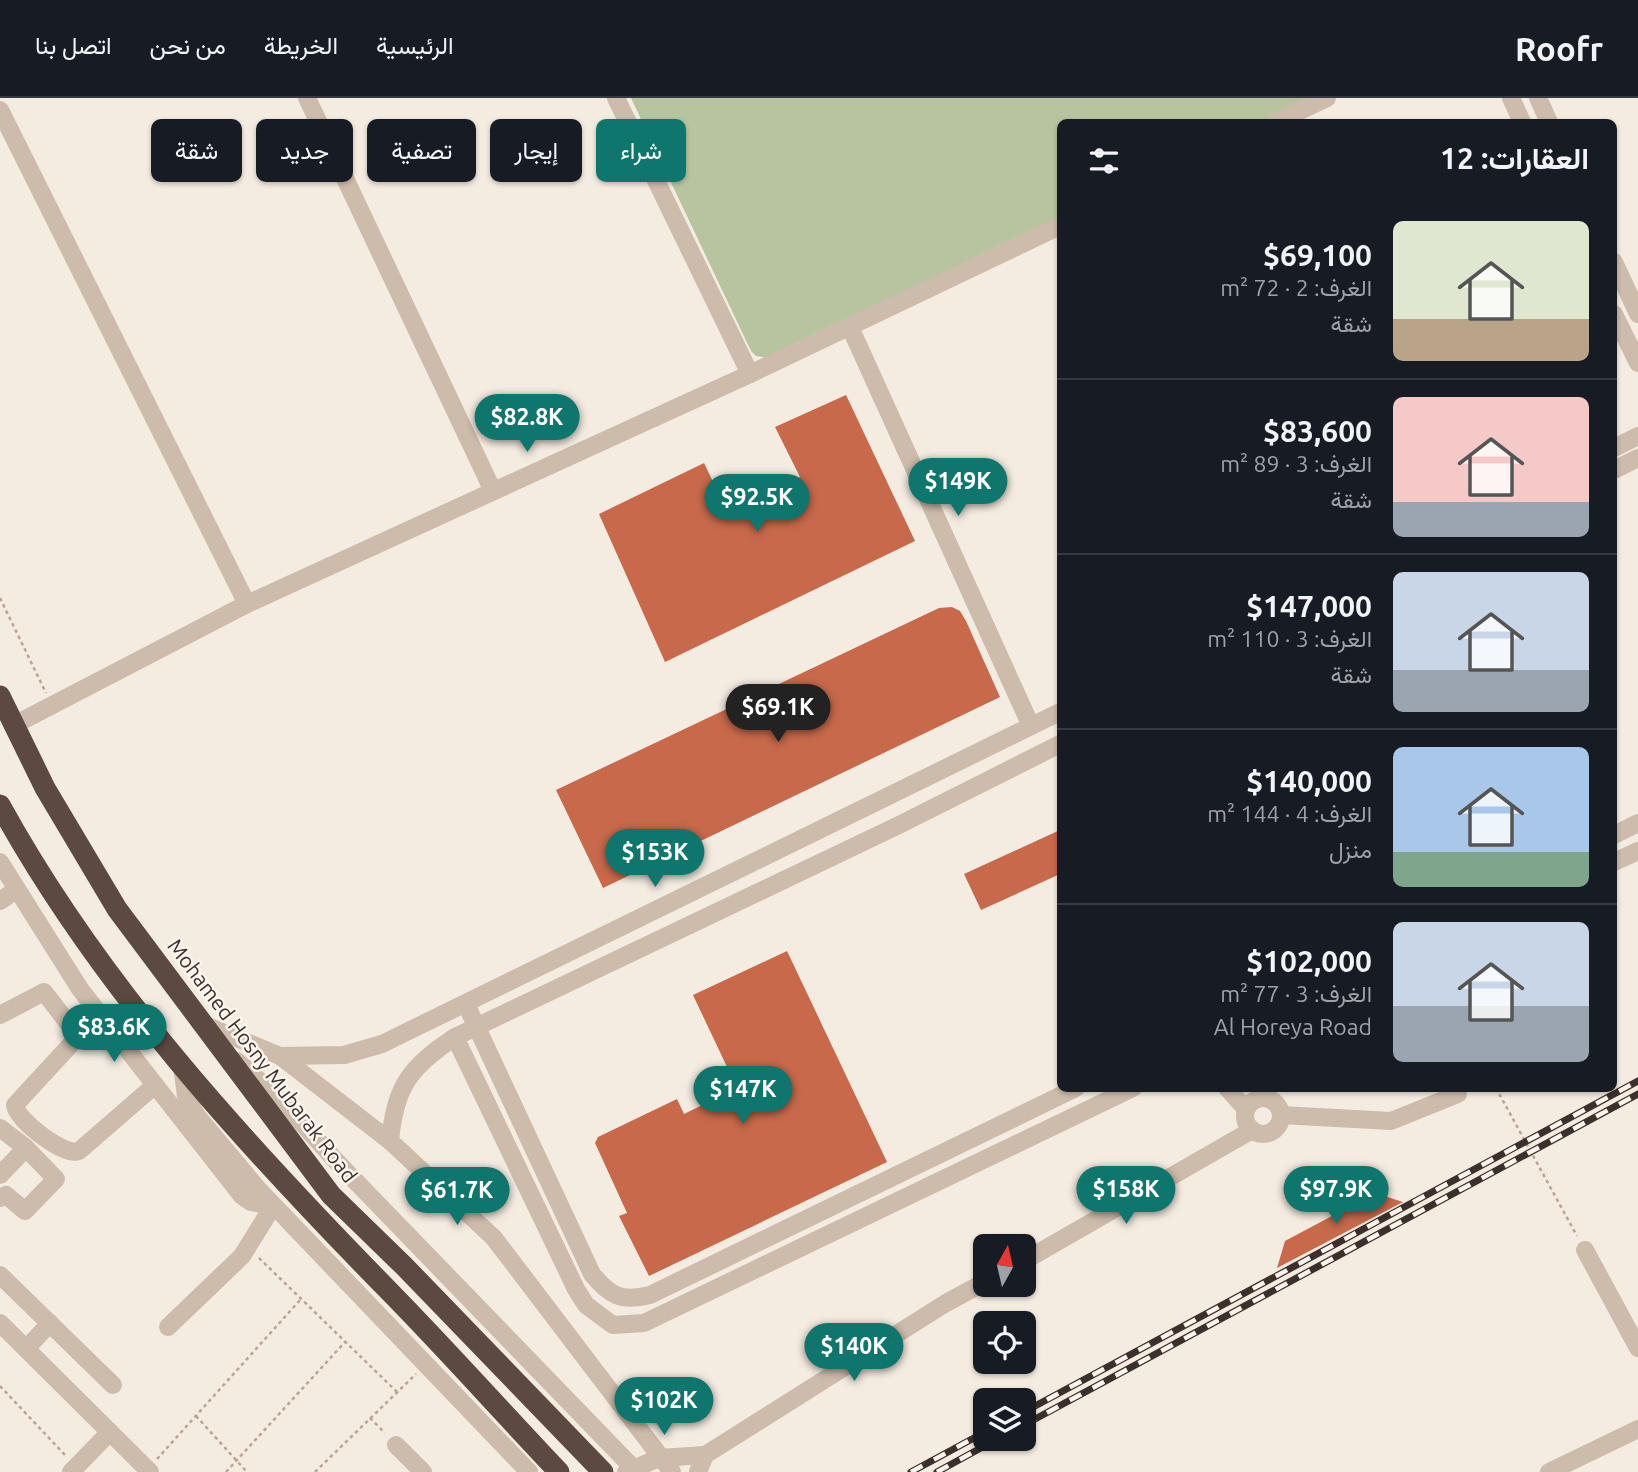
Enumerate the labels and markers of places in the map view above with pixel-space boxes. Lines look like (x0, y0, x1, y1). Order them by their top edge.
pin: $82.8K (470, 394, 584, 454)
pin: $149K (909, 458, 1007, 518)
pin: $92.5K (700, 474, 814, 534)
pin: $69.1K (721, 684, 835, 744)
pin: $153K (606, 830, 704, 889)
pin: $83.6K (57, 1004, 171, 1064)
pin: $147K (694, 1066, 792, 1126)
pin: $158K (1077, 1166, 1175, 1226)
pin: $97.9K (1279, 1166, 1393, 1226)
pin: $61.7K (400, 1168, 514, 1227)
pin: $140K (805, 1324, 903, 1383)
pin: $102K (615, 1378, 713, 1437)

